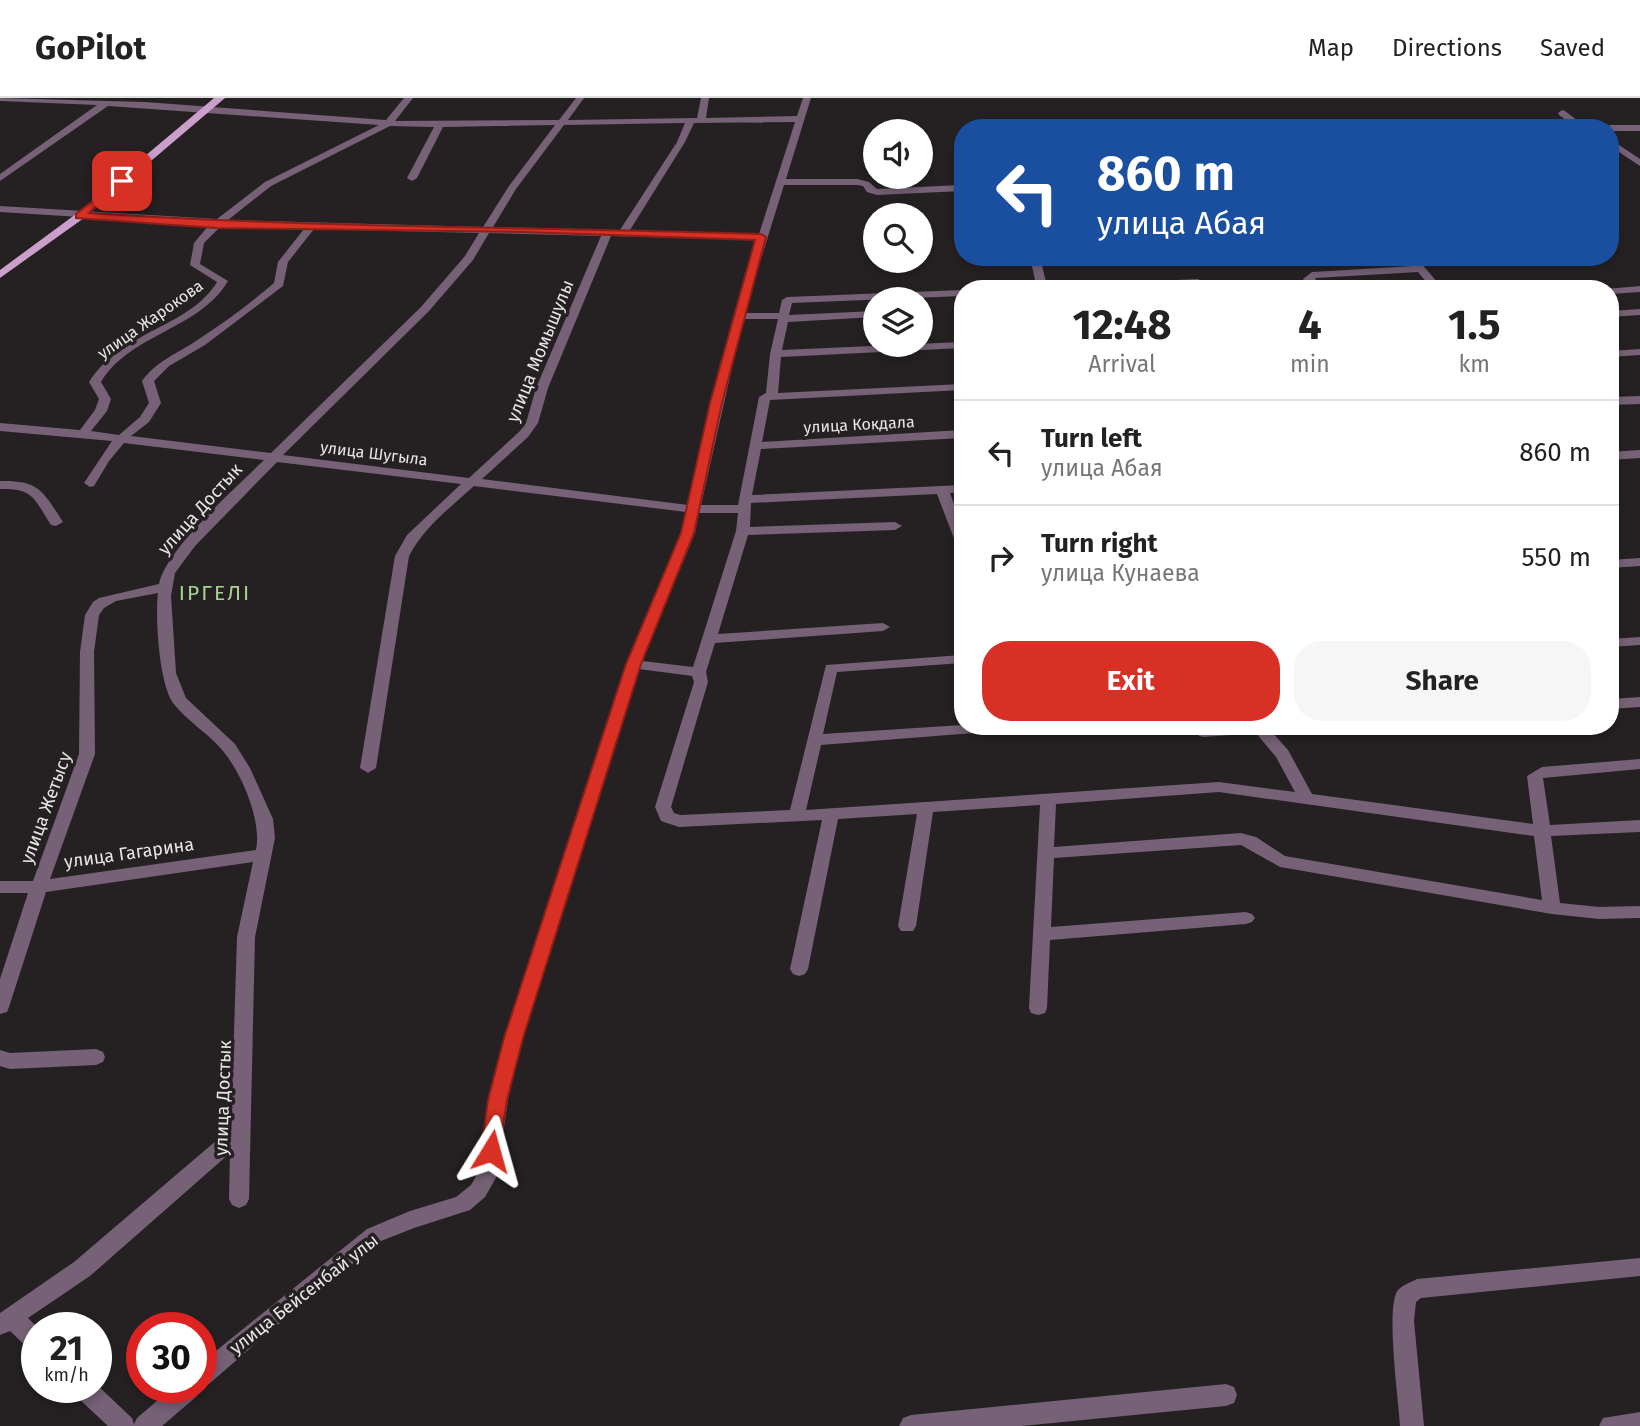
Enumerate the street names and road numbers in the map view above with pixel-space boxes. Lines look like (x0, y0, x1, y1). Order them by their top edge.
street label: улица Жарокова (94, 276, 207, 363)
street label: улица Момышулы (501, 277, 579, 425)
street label: улица Кокдала (803, 412, 915, 437)
street label: улица Шугыла (319, 437, 429, 470)
street label: улица Достык (153, 458, 247, 559)
street label: улица Жетысу (16, 749, 76, 867)
street label: улица Гагарина (63, 833, 195, 873)
street label: улица Достык (210, 1039, 236, 1156)
street label: улица Бейсенбай улы (225, 1229, 383, 1359)

